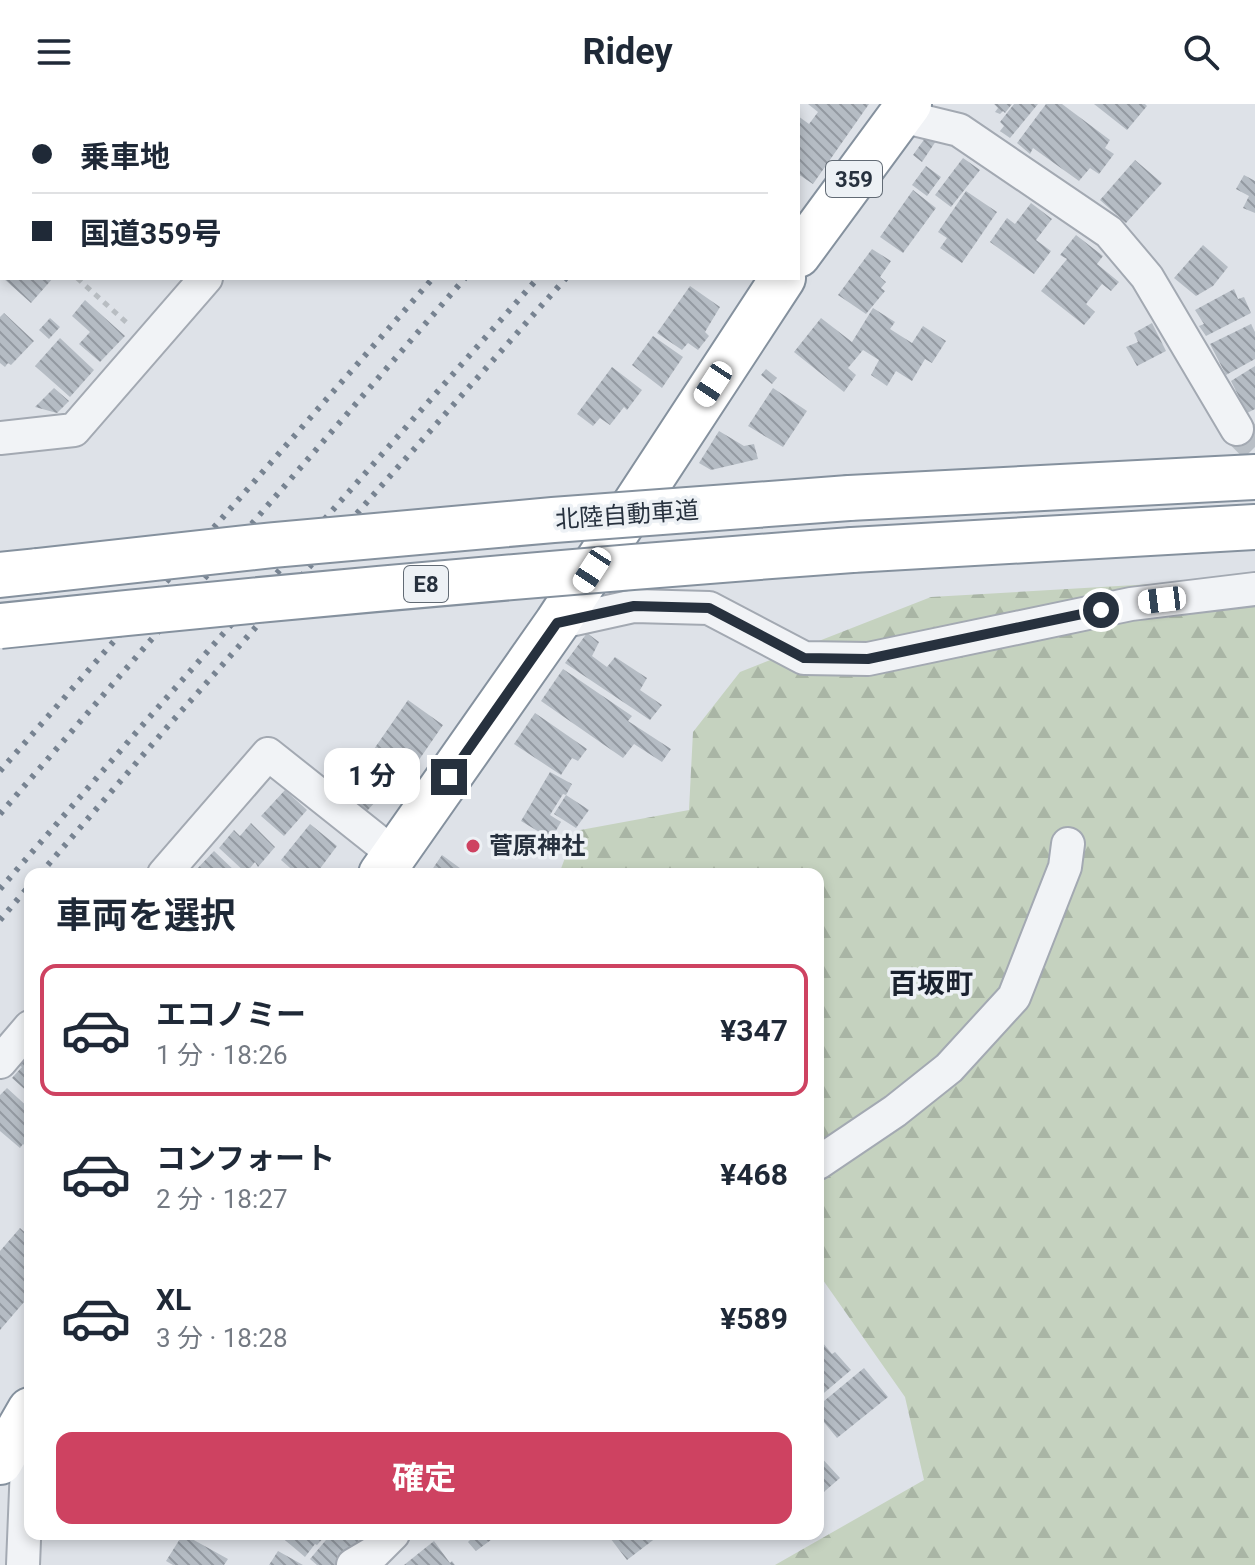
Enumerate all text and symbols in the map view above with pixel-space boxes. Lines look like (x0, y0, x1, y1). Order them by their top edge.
icon: menu (32, 30, 76, 74)
icon: search (1179, 30, 1223, 74)
text: Ridey (582, 31, 673, 73)
text: 乗車地 (80, 139, 170, 174)
road number: 359 (826, 161, 882, 197)
text: 国道359号 (80, 216, 222, 251)
car (690, 357, 736, 411)
street label: 北陸自動車道 (554, 496, 700, 534)
car (569, 543, 615, 597)
road number: E8 (404, 566, 448, 602)
car (1137, 585, 1187, 615)
route start (1083, 592, 1119, 628)
callout: 1 分 (325, 749, 421, 805)
route end (431, 759, 467, 795)
text: 1 分 (348, 761, 396, 791)
place label: 菅原神社 (489, 832, 585, 860)
marker: 菅原神社 (464, 837, 482, 855)
text: 車両を選択 (56, 895, 236, 937)
district label: 百坂町 (889, 967, 973, 1000)
icon: car (60, 994, 132, 1066)
text: エコノミー (156, 997, 306, 1032)
text: ¥347 (720, 1013, 788, 1048)
text: 1 分 · 18:26 (156, 1040, 288, 1070)
icon: car (60, 1138, 132, 1210)
text: コンフォート (156, 1141, 335, 1176)
text: ¥468 (720, 1157, 788, 1192)
text: 2 分 · 18:27 (156, 1184, 288, 1214)
icon: car (60, 1282, 132, 1354)
text: XL (156, 1282, 191, 1317)
text: ¥589 (720, 1301, 788, 1336)
text: 3 分 · 18:28 (156, 1323, 288, 1353)
button: 確定 (56, 1432, 792, 1524)

